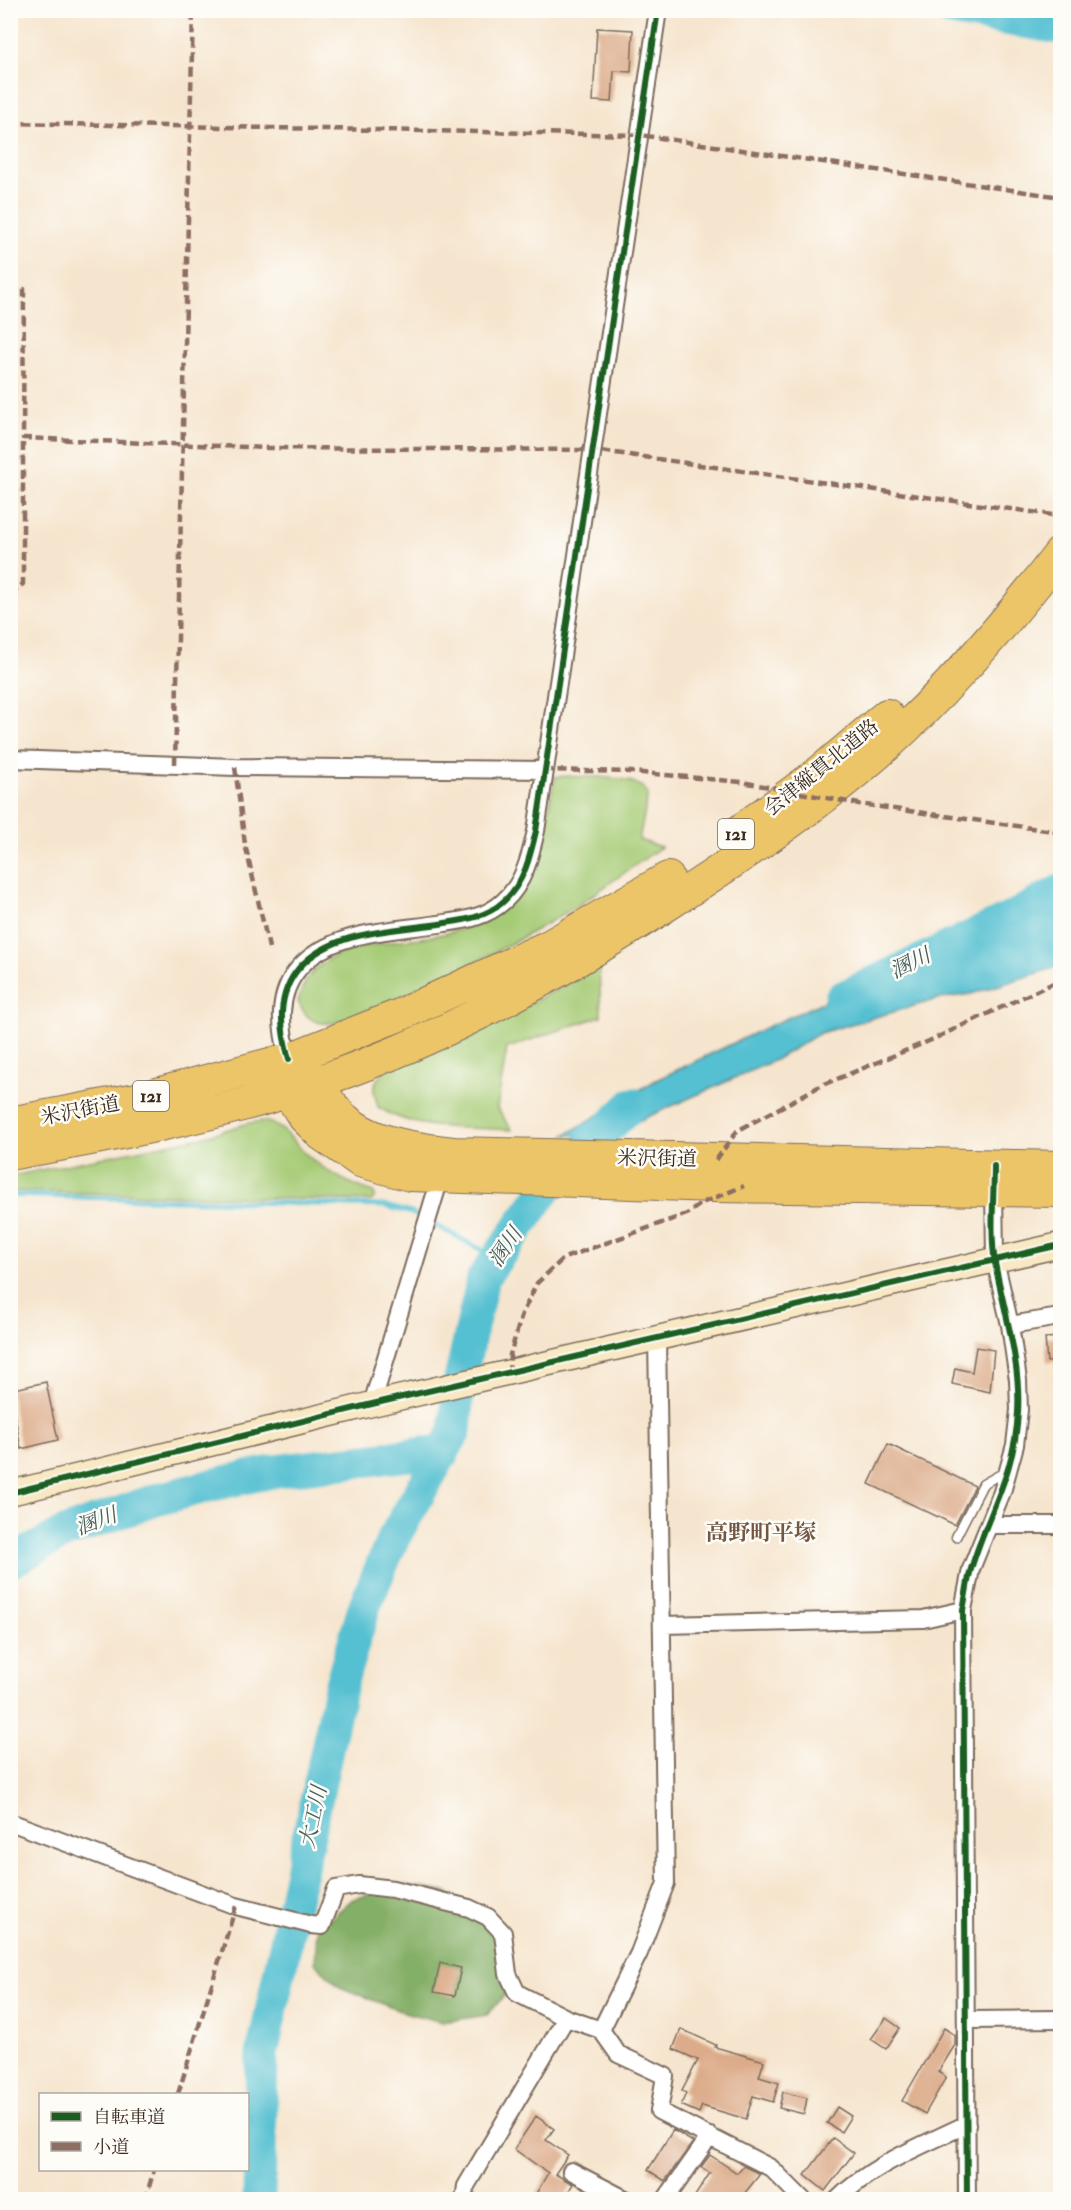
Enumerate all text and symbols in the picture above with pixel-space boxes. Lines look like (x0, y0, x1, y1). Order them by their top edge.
street label: 会津縦貫北道路 (759, 714, 884, 821)
road number: 121 (718, 819, 754, 849)
water label: 溷川 (885, 941, 937, 985)
road number: 121 (133, 1081, 169, 1111)
street label: 米沢街道 (38, 1091, 122, 1130)
street label: 米沢街道 (617, 1145, 697, 1172)
water label: 溷川 (482, 1221, 530, 1272)
water label: 溷川 (72, 1501, 122, 1541)
district label: 高野町平塚 (706, 1519, 816, 1547)
water label: 大工川 (294, 1782, 334, 1851)
legend (39, 2093, 249, 2171)
text: 自転車道 (93, 2106, 165, 2129)
text: 小道 (93, 2136, 129, 2159)

